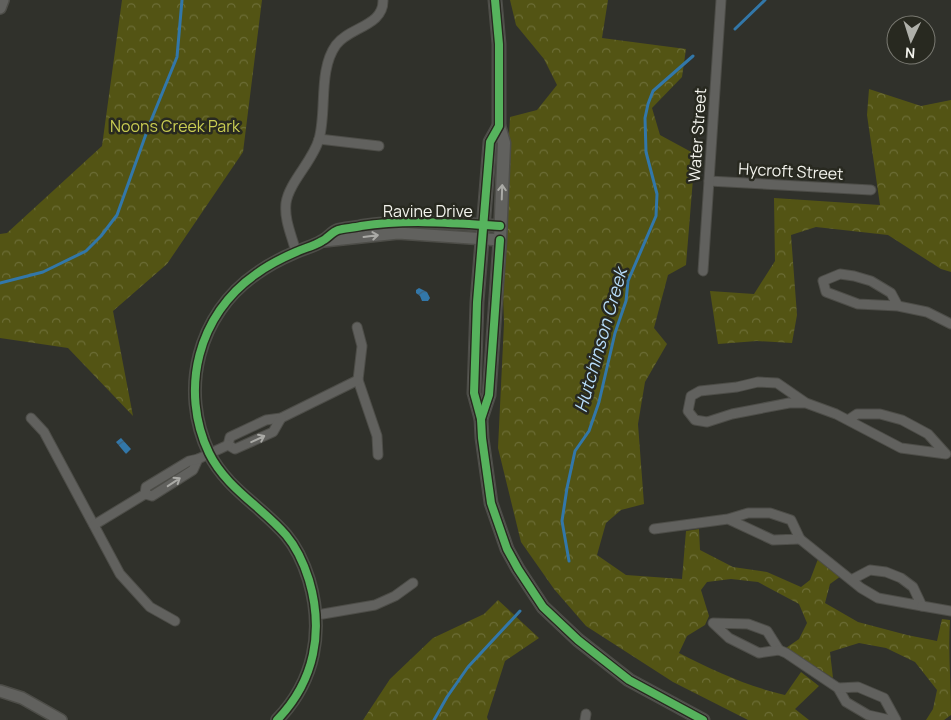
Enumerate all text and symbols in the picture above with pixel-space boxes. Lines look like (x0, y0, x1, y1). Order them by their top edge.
north arrow (886, 15, 936, 65)
text: N (904, 44, 916, 63)
street label: Water Street (683, 87, 711, 183)
park label: Noons Creek Park (110, 115, 241, 137)
street label: Hycroft Street (738, 157, 844, 185)
one-way arrow (497, 184, 506, 200)
street label: Ravine Drive (383, 200, 473, 222)
one-way arrow (362, 231, 378, 241)
water label: Hutchinson Creek (568, 262, 633, 415)
one-way arrow (250, 433, 265, 443)
one-way arrow (167, 477, 181, 487)

